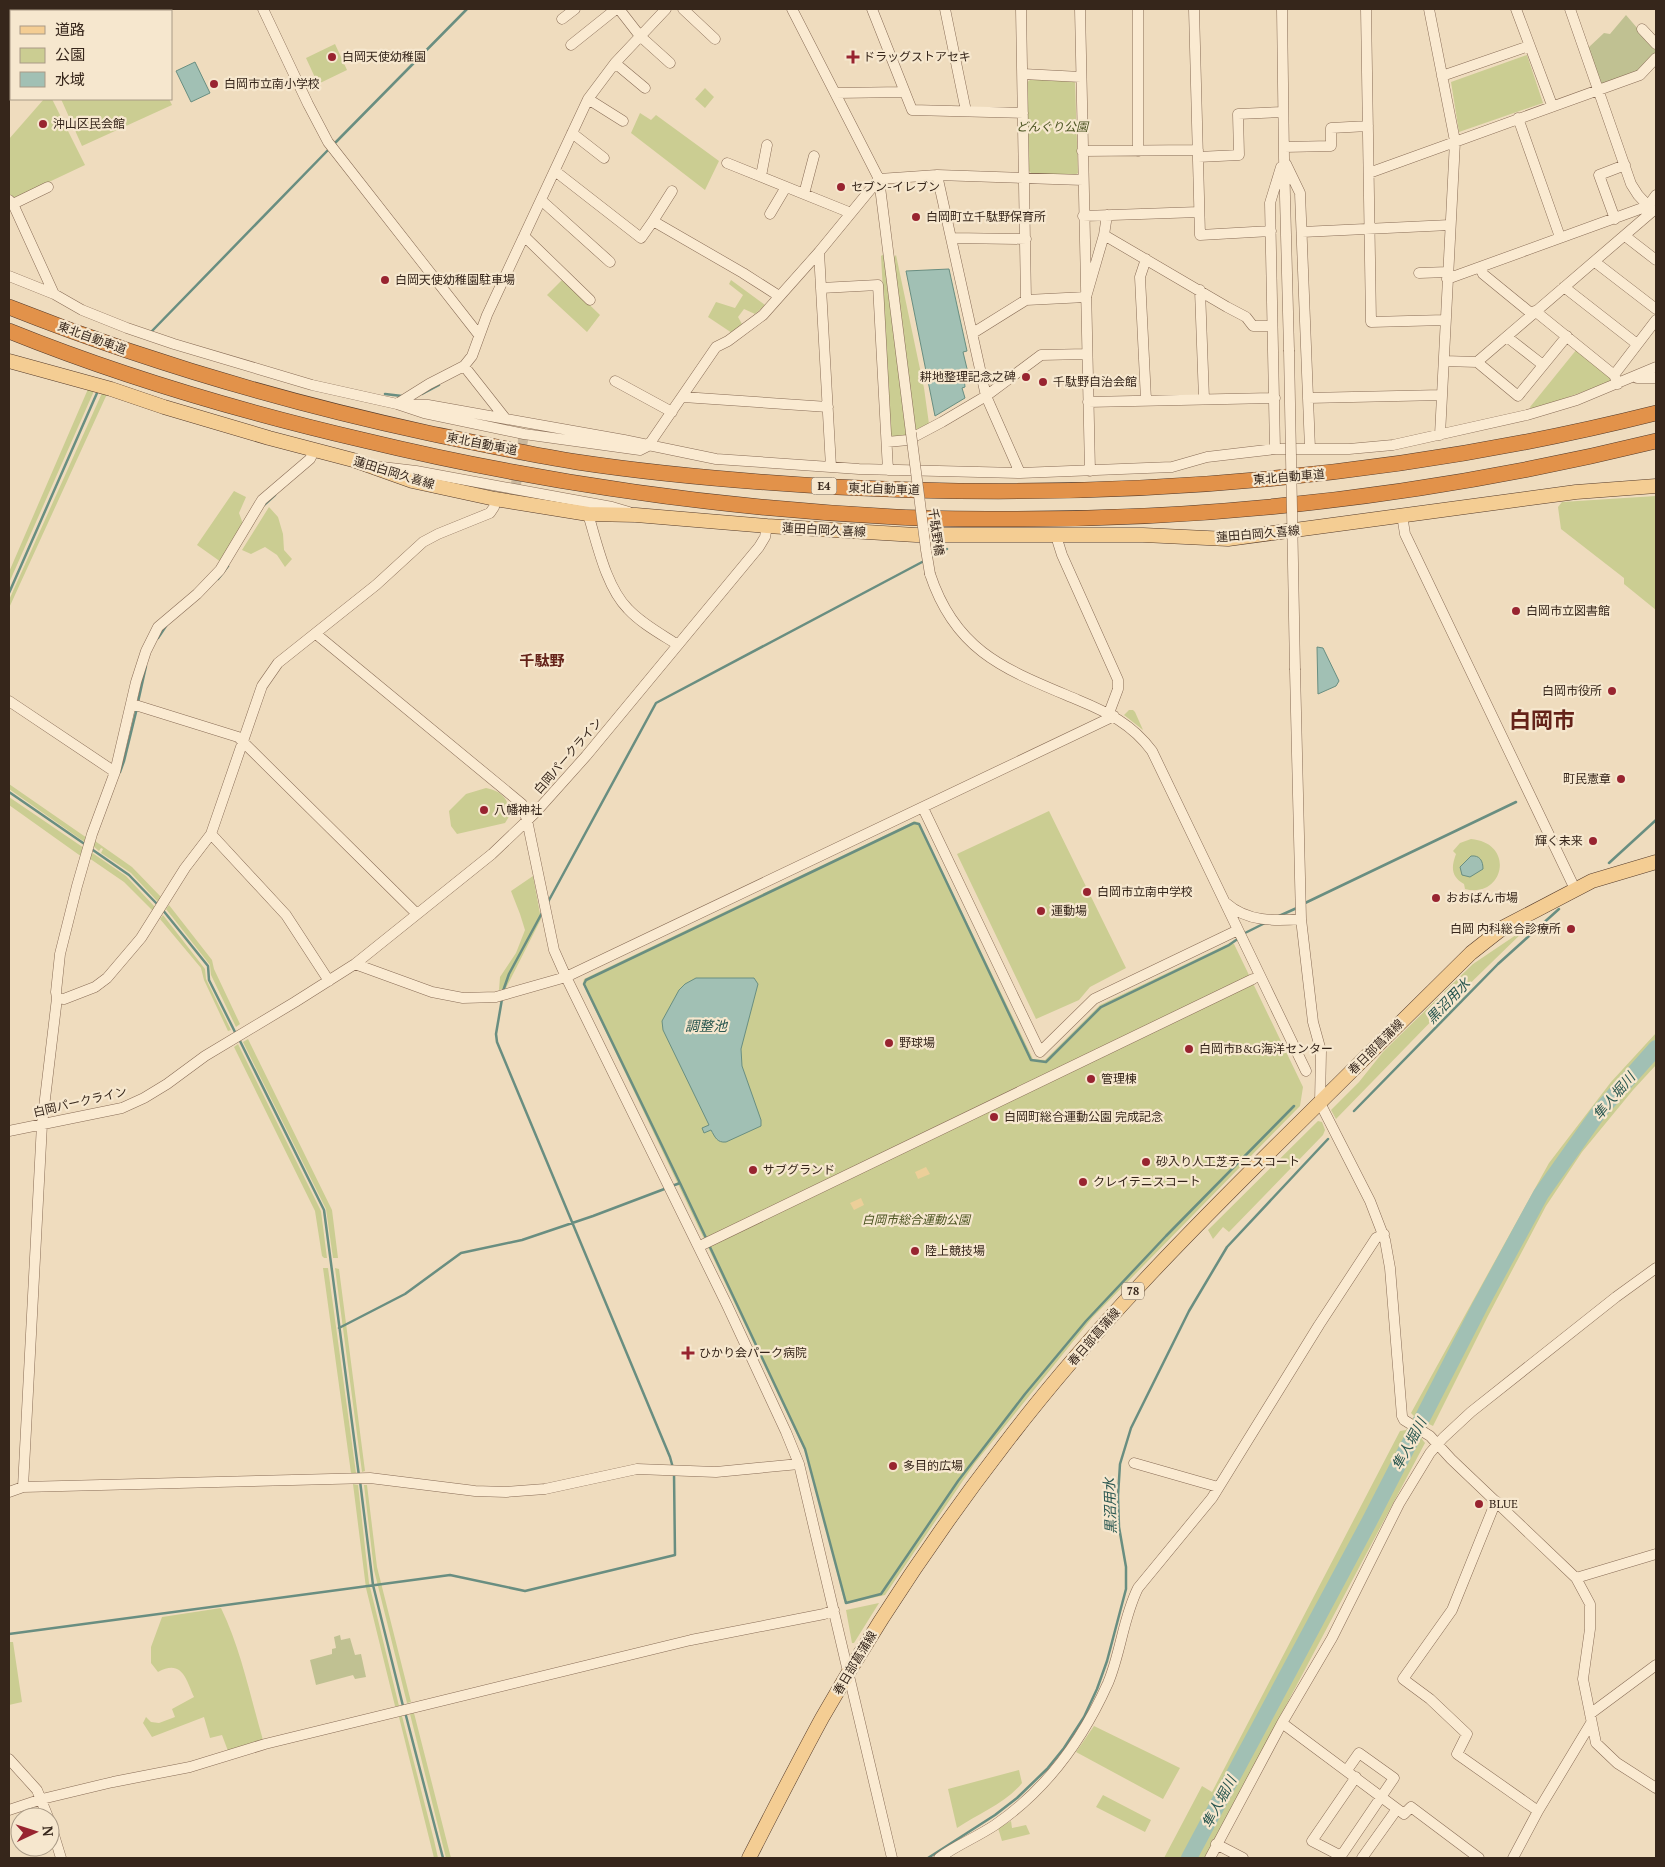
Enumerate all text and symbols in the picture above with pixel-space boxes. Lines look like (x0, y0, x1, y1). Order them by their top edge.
legend (10, 10, 172, 100)
text: 道路 (55, 19, 85, 39)
text: 公園 (55, 44, 85, 64)
place label: 白岡天使幼稚園 (342, 49, 426, 64)
place label: ドラッグストアセキ (863, 49, 971, 64)
marker: 白岡天使幼稚園 (326, 51, 338, 63)
marker: ドラッグストアセキ (847, 51, 859, 63)
text: 水域 (55, 69, 85, 89)
place label: 白岡市立南小学校 (224, 76, 320, 91)
marker: 白岡市立南小学校 (208, 78, 220, 90)
place label: 沖山区民会館 (53, 116, 125, 131)
marker: 沖山区民会館 (37, 118, 49, 130)
park label: どんぐり公園 (1016, 119, 1090, 134)
place label: セブン-イレブン (851, 179, 940, 194)
marker: セブン-イレブン (835, 181, 847, 193)
place label: 白岡町立千駄野保育所 (926, 209, 1046, 224)
marker: 白岡町立千駄野保育所 (910, 211, 922, 223)
place label: 白岡天使幼稚園駐車場 (395, 272, 515, 287)
marker: 白岡天使幼稚園駐車場 (379, 274, 391, 286)
street label: 東北自動車道 (56, 318, 129, 357)
place label: 耕地整理記念之碑 (920, 369, 1016, 384)
marker: 耕地整理記念之碑 (1020, 371, 1032, 383)
place label: 千駄野自治会館 (1053, 374, 1137, 389)
marker: 千駄野自治会館 (1037, 376, 1049, 388)
street label: 東北自動車道 (445, 429, 519, 458)
street label: 蓮田白岡久喜線 (352, 453, 437, 492)
street label: 東北自動車道 (1252, 466, 1325, 487)
road number: E4 (812, 478, 836, 494)
street label: 東北自動車道 (848, 480, 920, 497)
street label: 千駄野橋 (926, 507, 947, 557)
street label: 蓮田白岡久喜線 (782, 520, 866, 539)
street label: 蓮田白岡久喜線 (1215, 522, 1300, 545)
place label: 白岡市立図書館 (1526, 603, 1610, 618)
marker: 白岡市立図書館 (1510, 605, 1522, 617)
district label: 千駄野 (519, 650, 565, 670)
place label: 白岡市役所 (1542, 683, 1602, 698)
marker: 白岡市役所 (1606, 685, 1618, 697)
district label: 白岡市 (1509, 705, 1575, 734)
street label: 白岡パークライン (530, 715, 605, 797)
place label: 町民憲章 (1563, 771, 1611, 786)
marker: 町民憲章 (1615, 773, 1627, 785)
place label: 八幡神社 (494, 802, 542, 817)
marker: 八幡神社 (478, 804, 490, 816)
place label: 輝く未来 (1535, 833, 1583, 848)
marker: 輝く未来 (1587, 835, 1599, 847)
place label: 白岡市立南中学校 (1097, 884, 1193, 899)
marker: 白岡市立南中学校 (1081, 886, 1093, 898)
place label: おおばん市場 (1446, 890, 1518, 905)
marker: おおばん市場 (1430, 892, 1442, 904)
place label: 運動場 (1051, 903, 1087, 918)
marker: 運動場 (1035, 905, 1047, 917)
place label: 白岡 内科総合診療所 (1450, 921, 1561, 936)
marker: 白岡 内科総合診療所 (1565, 923, 1577, 935)
water label: 黒沼用水 (1421, 972, 1475, 1027)
water label: 調整池 (685, 1016, 729, 1035)
street label: 春日部菖蒲線 (1345, 1016, 1406, 1077)
place label: 野球場 (899, 1035, 935, 1050)
marker: 野球場 (883, 1037, 895, 1049)
place label: 白岡市B&G海洋センター (1199, 1041, 1333, 1056)
marker: 白岡市B&G海洋センター (1183, 1043, 1195, 1055)
water label: 隼人堀川 (1588, 1067, 1640, 1123)
place label: 管理棟 (1101, 1071, 1137, 1086)
marker: 管理棟 (1085, 1073, 1097, 1085)
street label: 白岡パークライン (31, 1083, 128, 1120)
place label: 白岡町総合運動公園 完成記念 (1004, 1109, 1163, 1124)
marker: 白岡町総合運動公園 完成記念 (988, 1111, 1000, 1123)
place label: 砂入り人工芝テニスコート (1156, 1154, 1300, 1169)
marker: 砂入り人工芝テニスコート (1140, 1156, 1152, 1168)
place label: サブグランド (763, 1162, 835, 1177)
marker: サブグランド (747, 1164, 759, 1176)
place label: クレイテニスコート (1093, 1174, 1201, 1189)
marker: クレイテニスコート (1077, 1176, 1089, 1188)
park label: 白岡市総合運動公園 (862, 1212, 972, 1227)
place label: 陸上競技場 (925, 1243, 985, 1258)
marker: 陸上競技場 (909, 1245, 921, 1257)
road number: 78 (1122, 1282, 1144, 1300)
street label: 春日部菖蒲線 (1064, 1305, 1123, 1369)
place label: ひかり会パーク病院 (699, 1345, 807, 1360)
marker: ひかり会パーク病院 (681, 1346, 695, 1360)
water label: 隼人堀川 (1387, 1413, 1431, 1473)
place label: 多目的広場 (903, 1458, 963, 1473)
marker: 多目的広場 (887, 1460, 899, 1472)
water label: 黒沼用水 (1099, 1476, 1120, 1534)
place label: BLUE (1489, 1496, 1518, 1511)
marker: BLUE (1473, 1498, 1485, 1510)
street label: 春日部菖蒲線 (830, 1628, 880, 1697)
water label: 隼人堀川 (1197, 1771, 1241, 1831)
north arrow (10, 1807, 60, 1857)
text: N (39, 1825, 58, 1837)

